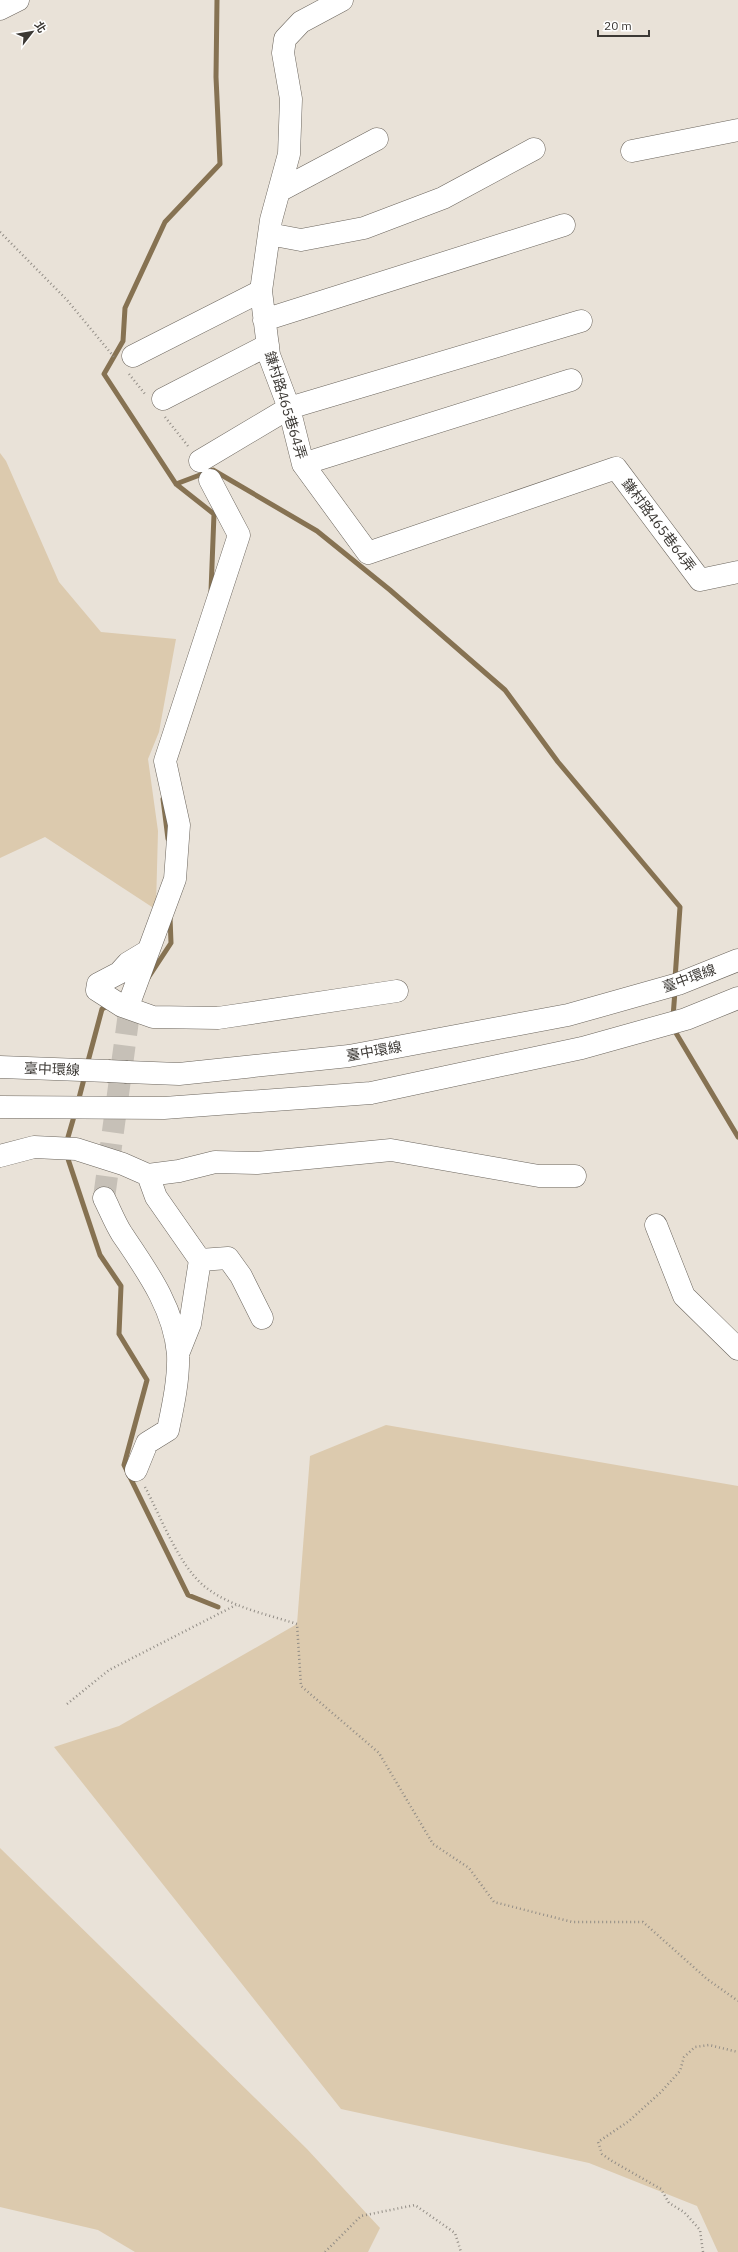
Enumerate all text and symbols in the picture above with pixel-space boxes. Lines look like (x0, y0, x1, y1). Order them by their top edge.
north arrow (12, 12, 52, 52)
scale bar (598, 12, 649, 38)
text: 20 m (604, 18, 632, 33)
text: 北 (32, 19, 49, 35)
street label: 鎌村路465巷64弄 (261, 349, 311, 461)
street label: 鎌村路465巷64弄 (618, 475, 700, 575)
street label: 臺中環線 (660, 960, 718, 996)
street label: 臺中環線 (345, 1037, 403, 1065)
street label: 臺中環線 (24, 1059, 80, 1079)

